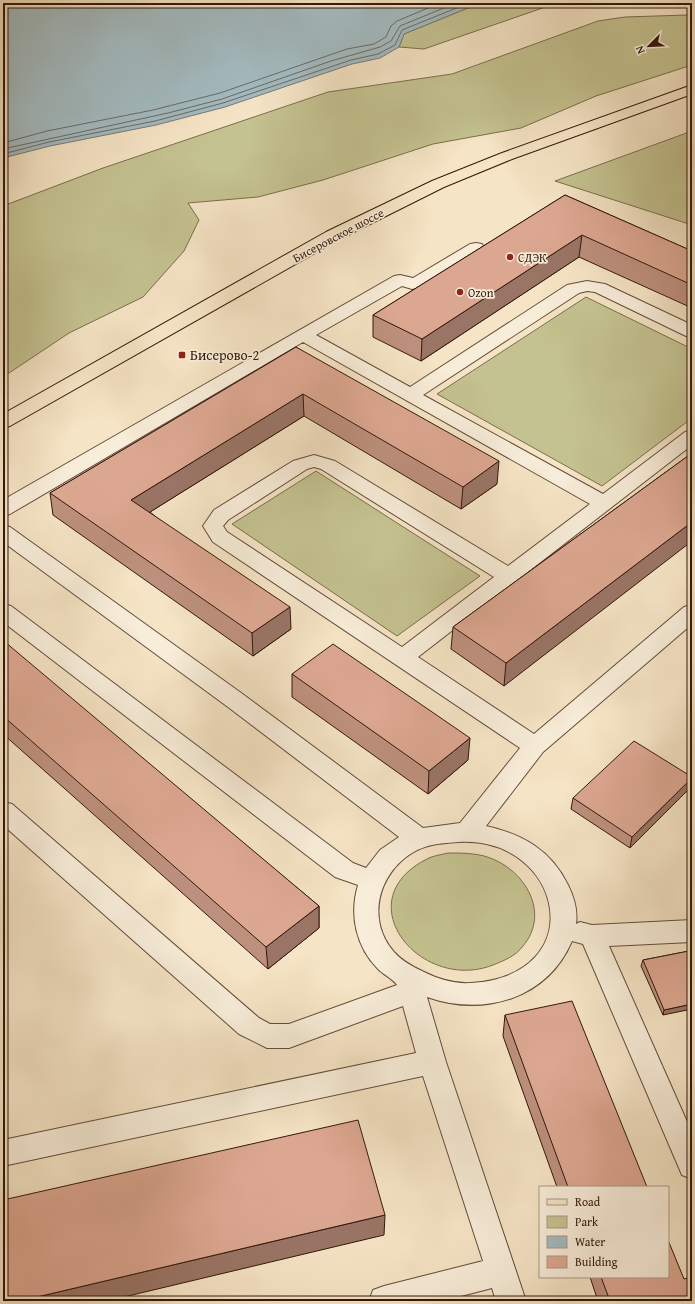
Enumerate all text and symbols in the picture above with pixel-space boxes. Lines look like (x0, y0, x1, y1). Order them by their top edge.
north arrow (629, 26, 669, 66)
text: N (631, 43, 649, 57)
street label: Бисеровское шоссе (289, 204, 387, 266)
place label: СДЭК (518, 249, 547, 266)
marker: СДЭК (505, 252, 515, 262)
place label: Ozon (468, 284, 494, 301)
marker: Ozon (455, 287, 465, 297)
place label: Бисерово-2 (190, 345, 259, 365)
marker: Бисерово-2 (177, 350, 187, 360)
legend (539, 1186, 669, 1278)
text: Road (575, 1193, 601, 1210)
text: Park (575, 1213, 599, 1230)
text: Water (575, 1233, 605, 1250)
text: Building (575, 1253, 618, 1270)

